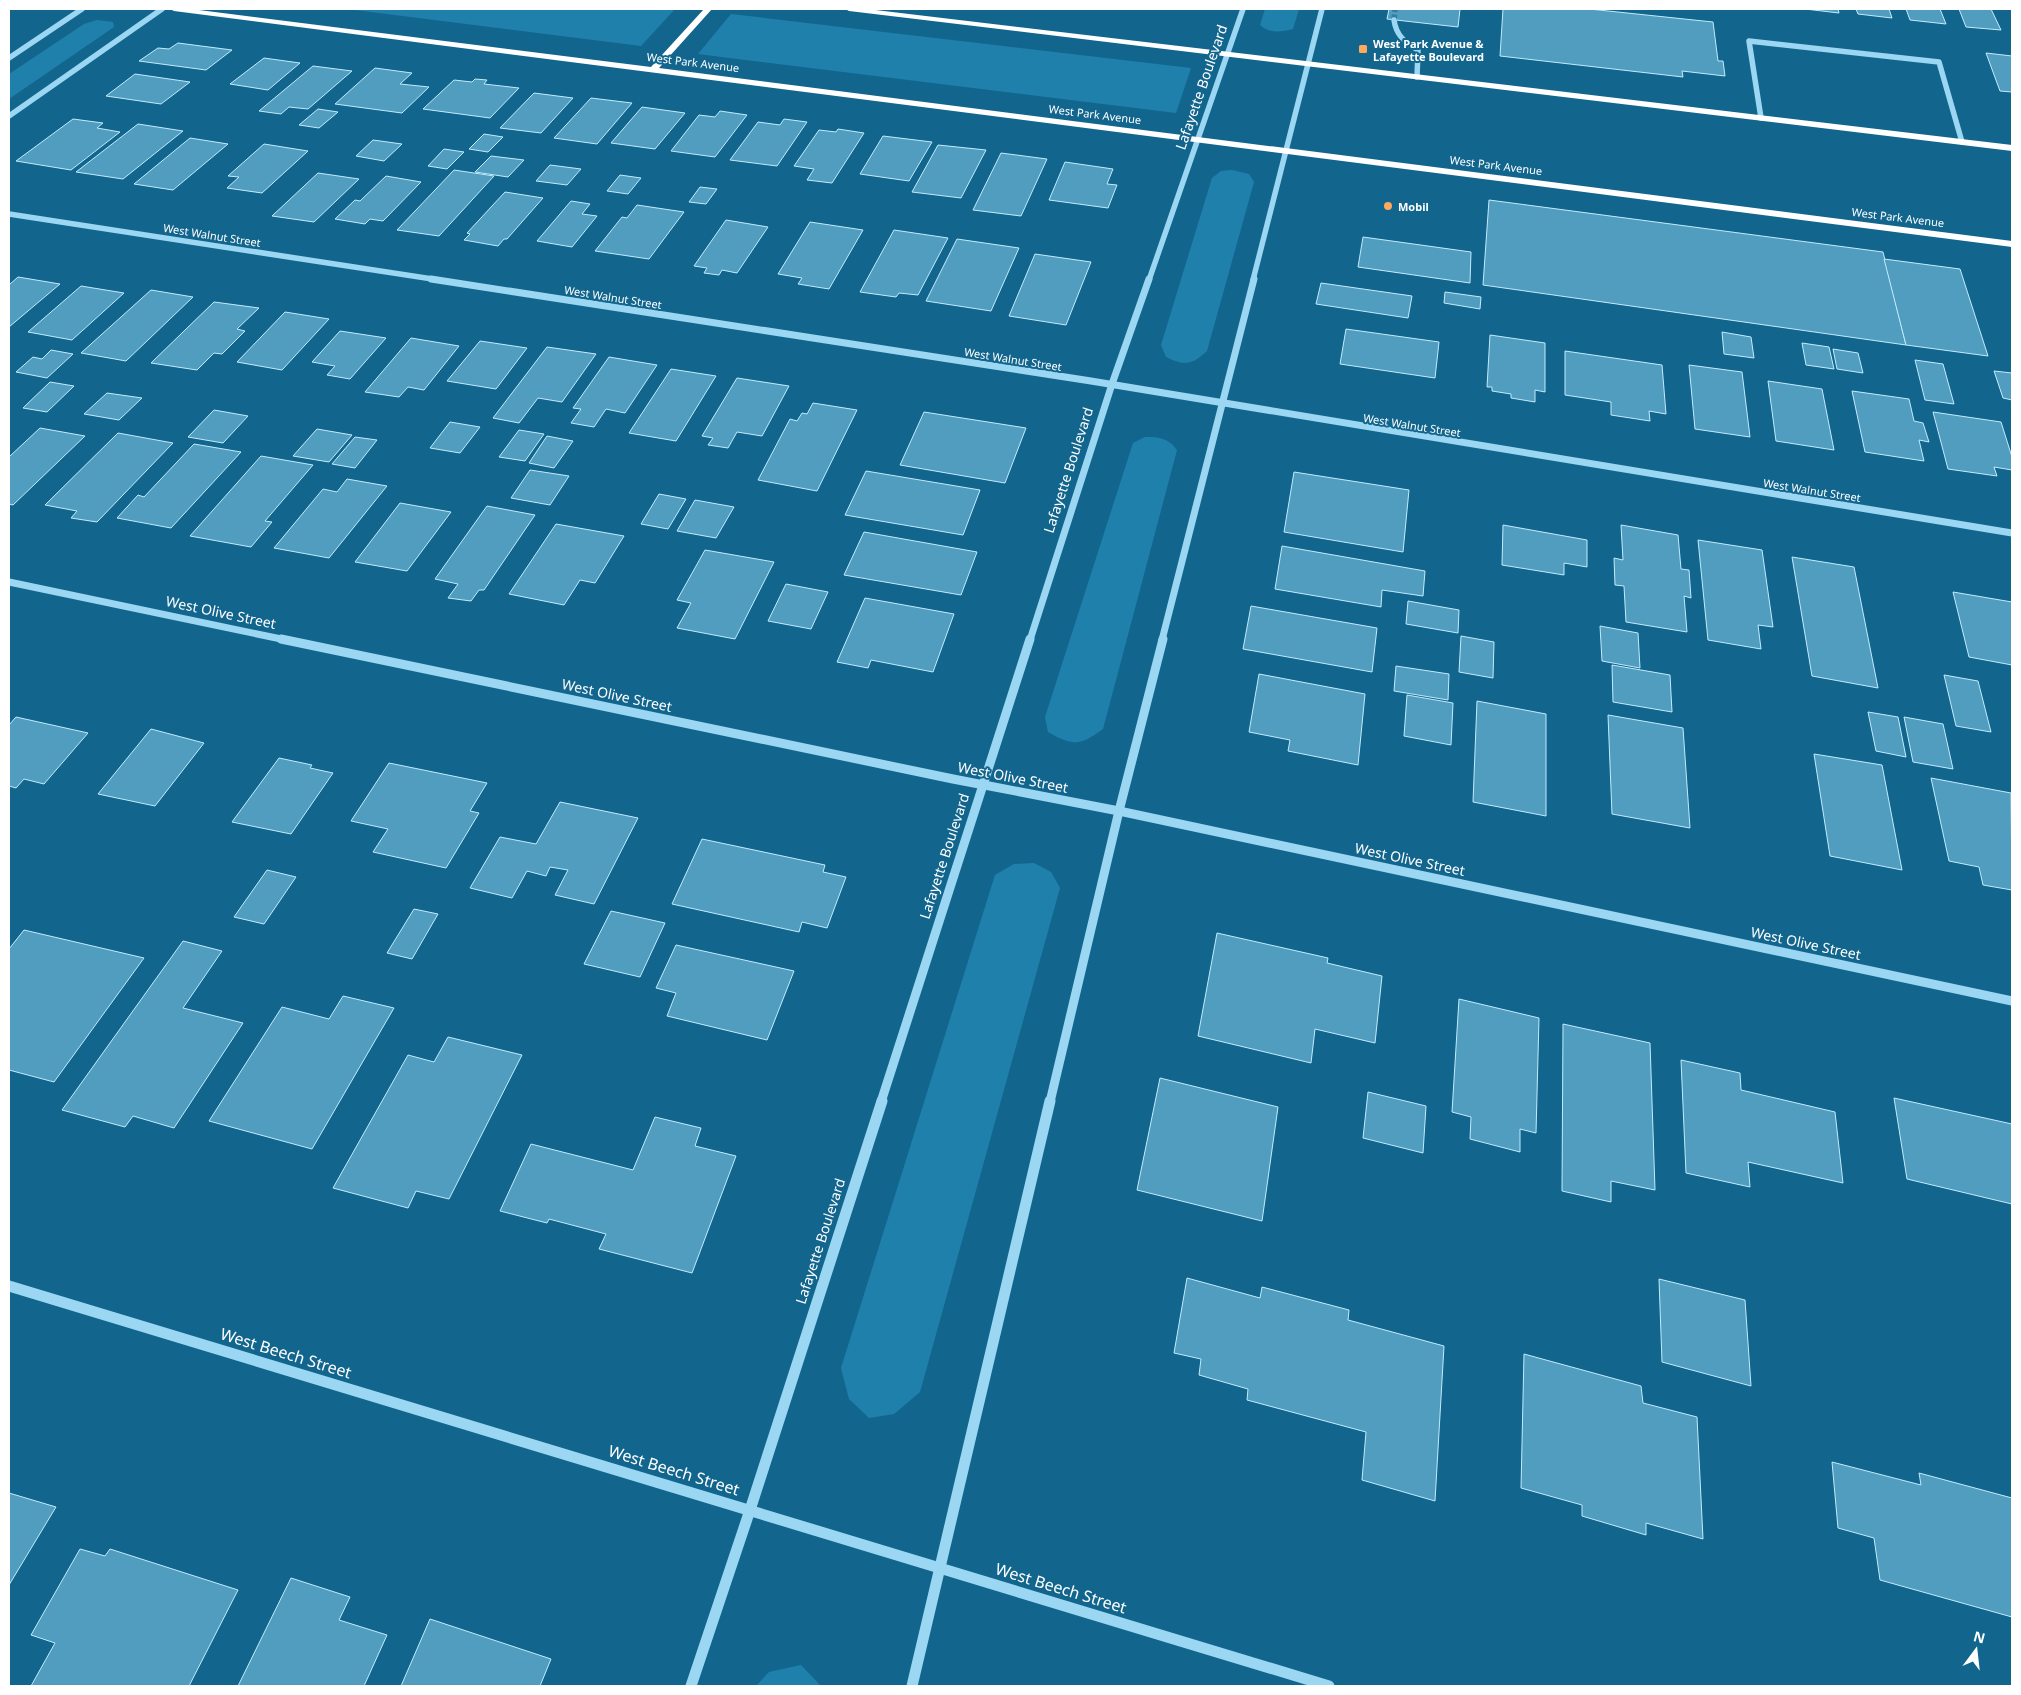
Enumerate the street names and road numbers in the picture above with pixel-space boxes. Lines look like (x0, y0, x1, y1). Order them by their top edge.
street label: Lafayette Boulevard (1171, 22, 1231, 152)
street label: West Park Avenue (646, 49, 740, 75)
street label: West Park Avenue (1048, 101, 1142, 127)
street label: West Park Avenue (1449, 152, 1543, 178)
street label: West Park Avenue (1851, 204, 1945, 230)
street label: West Walnut Street (162, 220, 262, 250)
street label: West Walnut Street (563, 282, 663, 312)
street label: West Walnut Street (963, 344, 1063, 374)
street label: Lafayette Boulevard (1039, 405, 1097, 535)
street label: West Walnut Street (1362, 410, 1462, 440)
street label: West Walnut Street (1762, 475, 1862, 505)
street label: West Olive Street (164, 591, 278, 633)
street label: West Olive Street (560, 674, 674, 716)
street label: West Olive Street (956, 757, 1070, 797)
street label: Lafayette Boulevard (915, 791, 973, 921)
street label: West Olive Street (1353, 838, 1467, 880)
street label: West Olive Street (1749, 922, 1863, 964)
street label: Lafayette Boulevard (791, 1176, 849, 1306)
street label: West Beech Street (218, 1323, 354, 1383)
street label: West Beech Street (606, 1440, 742, 1500)
street label: West Beech Street (993, 1558, 1129, 1618)

